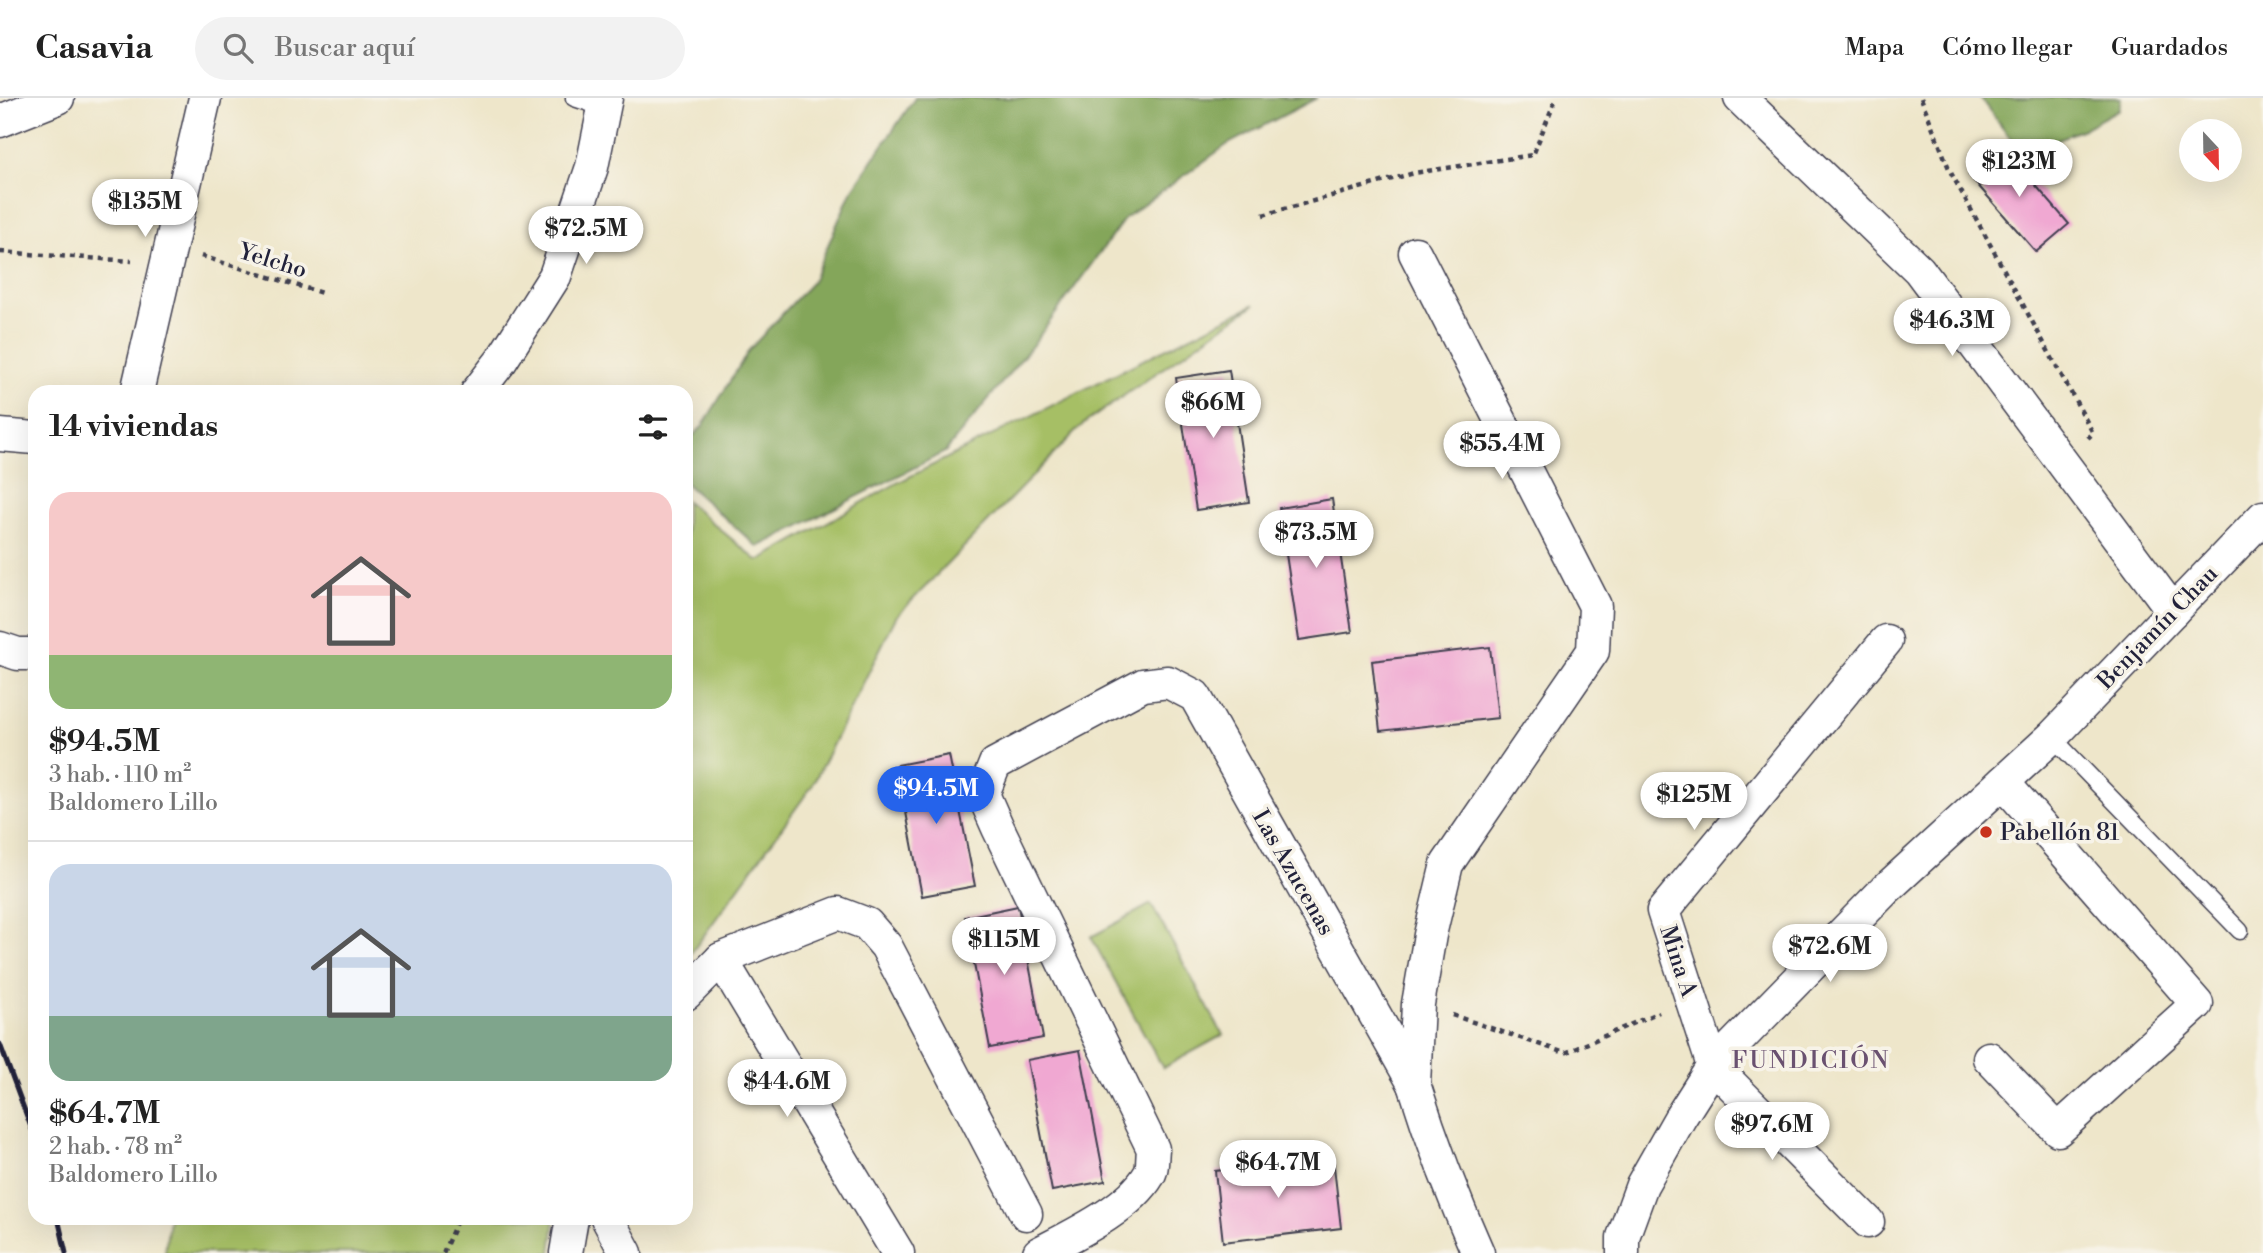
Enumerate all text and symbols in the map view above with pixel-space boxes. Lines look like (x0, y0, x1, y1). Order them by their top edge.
search box (195, 17, 685, 80)
text: Casavia (35, 28, 153, 69)
icon: search (219, 29, 257, 67)
text: Buscar aquí (275, 32, 415, 64)
text: Mapa (1845, 33, 1904, 63)
text: Cómo llegar (1942, 33, 2073, 63)
text: Guardados (2111, 33, 2228, 63)
north arrow (2179, 119, 2242, 182)
map controls (2179, 119, 2242, 182)
pin: $123M (1970, 140, 2068, 199)
text: $123M (1982, 148, 2056, 176)
pin: $135M (96, 180, 194, 239)
text: $135M (108, 188, 182, 216)
pin: $72.5M (529, 206, 643, 266)
text: $72.5M (544, 215, 628, 243)
street label: Yelcho (234, 237, 310, 285)
pin: $46.3M (1895, 299, 2009, 358)
text: $46.3M (1909, 307, 1995, 335)
pin: $66M (1172, 380, 1254, 440)
text: $66M (1181, 389, 1245, 417)
text: 14 viviendas (49, 408, 218, 446)
icon: filters (634, 408, 672, 446)
pin: $55.4M (1445, 422, 1559, 481)
text: $55.4M (1459, 430, 1545, 458)
pin: $73.5M (1259, 510, 1373, 570)
text: $73.5M (1275, 519, 1357, 547)
icon: home (298, 538, 424, 664)
street label: Benjamín Chau (2091, 560, 2224, 696)
text: $94.5M (49, 723, 160, 761)
text: 3 hab. · 110 m² (49, 761, 191, 789)
pin: $94.5M (879, 766, 993, 826)
pin: $125M (1645, 772, 1743, 832)
text: $94.5M (893, 775, 979, 803)
text: $125M (1656, 781, 1732, 809)
text: Baldomero Lillo (49, 789, 218, 817)
street label: Las Azucenas (1246, 805, 1340, 940)
place label: Pabellón 81 (2000, 819, 2120, 847)
marker: Pabellón 81 (1978, 824, 1994, 840)
icon: home (298, 910, 424, 1036)
pin: $115M (955, 918, 1053, 977)
street label: Mina A (1653, 922, 1703, 1002)
pin: $72.6M (1773, 924, 1887, 984)
text: $115M (968, 926, 1040, 954)
text: $72.6M (1788, 933, 1872, 961)
district label: FUNDICIÓN (1732, 1044, 1890, 1076)
pin: $44.6M (730, 1060, 844, 1119)
text: $44.6M (744, 1068, 830, 1096)
text: $64.7M (49, 1095, 160, 1133)
pin: $97.6M (1715, 1102, 1829, 1162)
text: $97.6M (1731, 1111, 1813, 1139)
text: 2 hab. · 78 m² (49, 1133, 182, 1161)
pin: $64.7M (1221, 1140, 1335, 1200)
text: $64.7M (1235, 1149, 1321, 1177)
text: Baldomero Lillo (49, 1161, 218, 1189)

